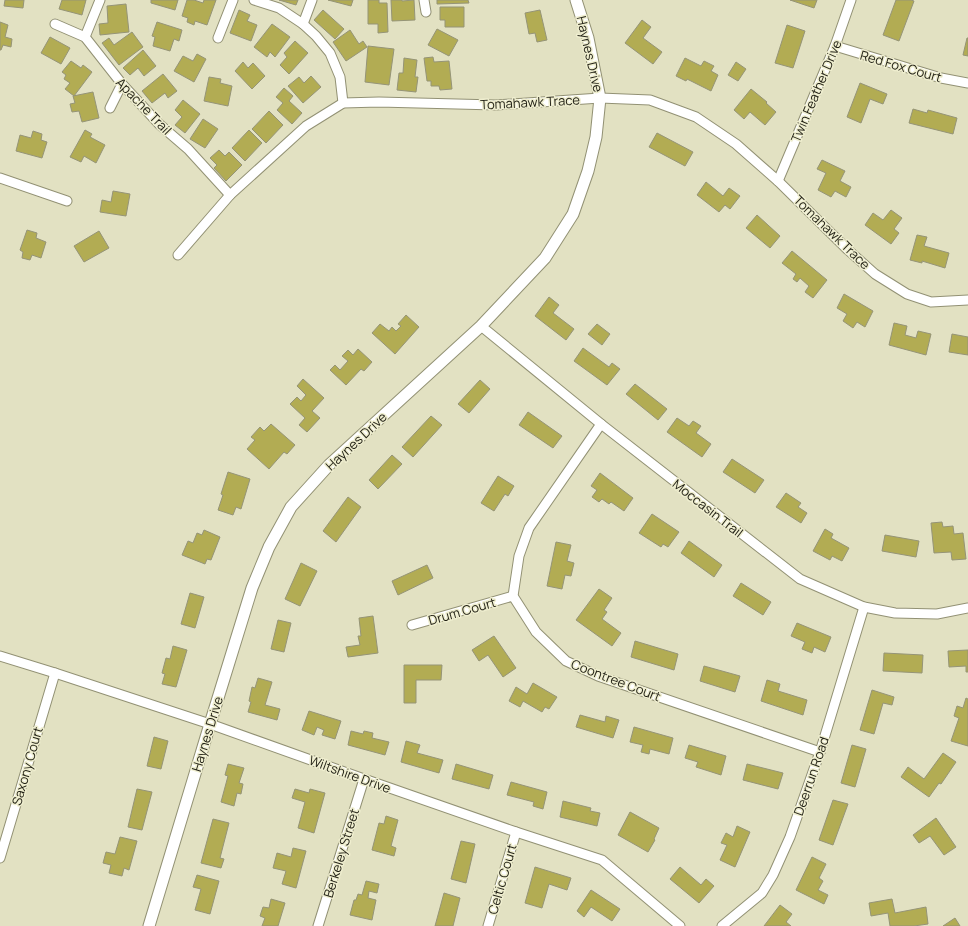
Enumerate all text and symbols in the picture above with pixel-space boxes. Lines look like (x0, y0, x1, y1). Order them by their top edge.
street label: Haynes Drive (572, 14, 608, 94)
street label: Twin Feather Drive (786, 37, 846, 145)
street label: Red Fox Court (858, 46, 944, 86)
street label: Apache Trail (112, 73, 176, 139)
street label: Tomahawk Trace (480, 90, 581, 114)
street label: Tomahawk Trace (790, 191, 874, 273)
street label: Haynes Drive (321, 408, 391, 474)
street label: Moccasin Trail (669, 475, 747, 541)
street label: Drum Court (426, 593, 498, 629)
street label: Coontree Court (569, 655, 663, 705)
street label: Haynes Drive (187, 694, 227, 774)
street label: Saxony Court (7, 725, 47, 807)
street label: Deerrun Road (789, 734, 833, 818)
street label: Wiltshire Drive (307, 751, 394, 797)
street label: Berkeley Street (319, 806, 363, 900)
street label: Celtic Court (483, 842, 521, 916)

